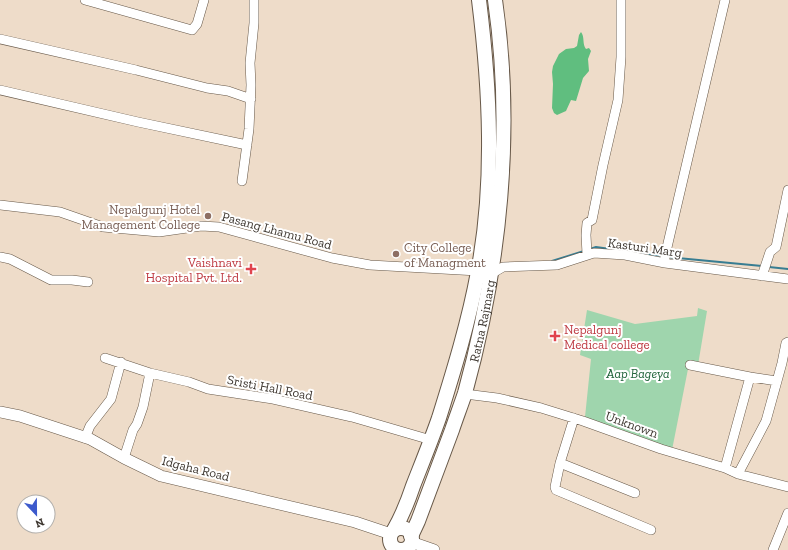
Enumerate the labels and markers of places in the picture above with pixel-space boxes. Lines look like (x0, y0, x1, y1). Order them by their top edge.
place label: Nepalgunj Hotel Management College (82, 202, 201, 232)
marker: Nepalgunj Hotel Management College (203, 211, 213, 221)
place label: City College of Managment (404, 240, 486, 270)
marker: City College of Managment (391, 249, 401, 259)
place label: Vaishnavi Hospital Pvt. Ltd. (146, 255, 242, 285)
marker: Vaishnavi Hospital Pvt. Ltd. (245, 263, 257, 275)
place label: Nepalgunj Medical college (564, 322, 650, 352)
marker: Nepalgunj Medical college (549, 330, 561, 342)

